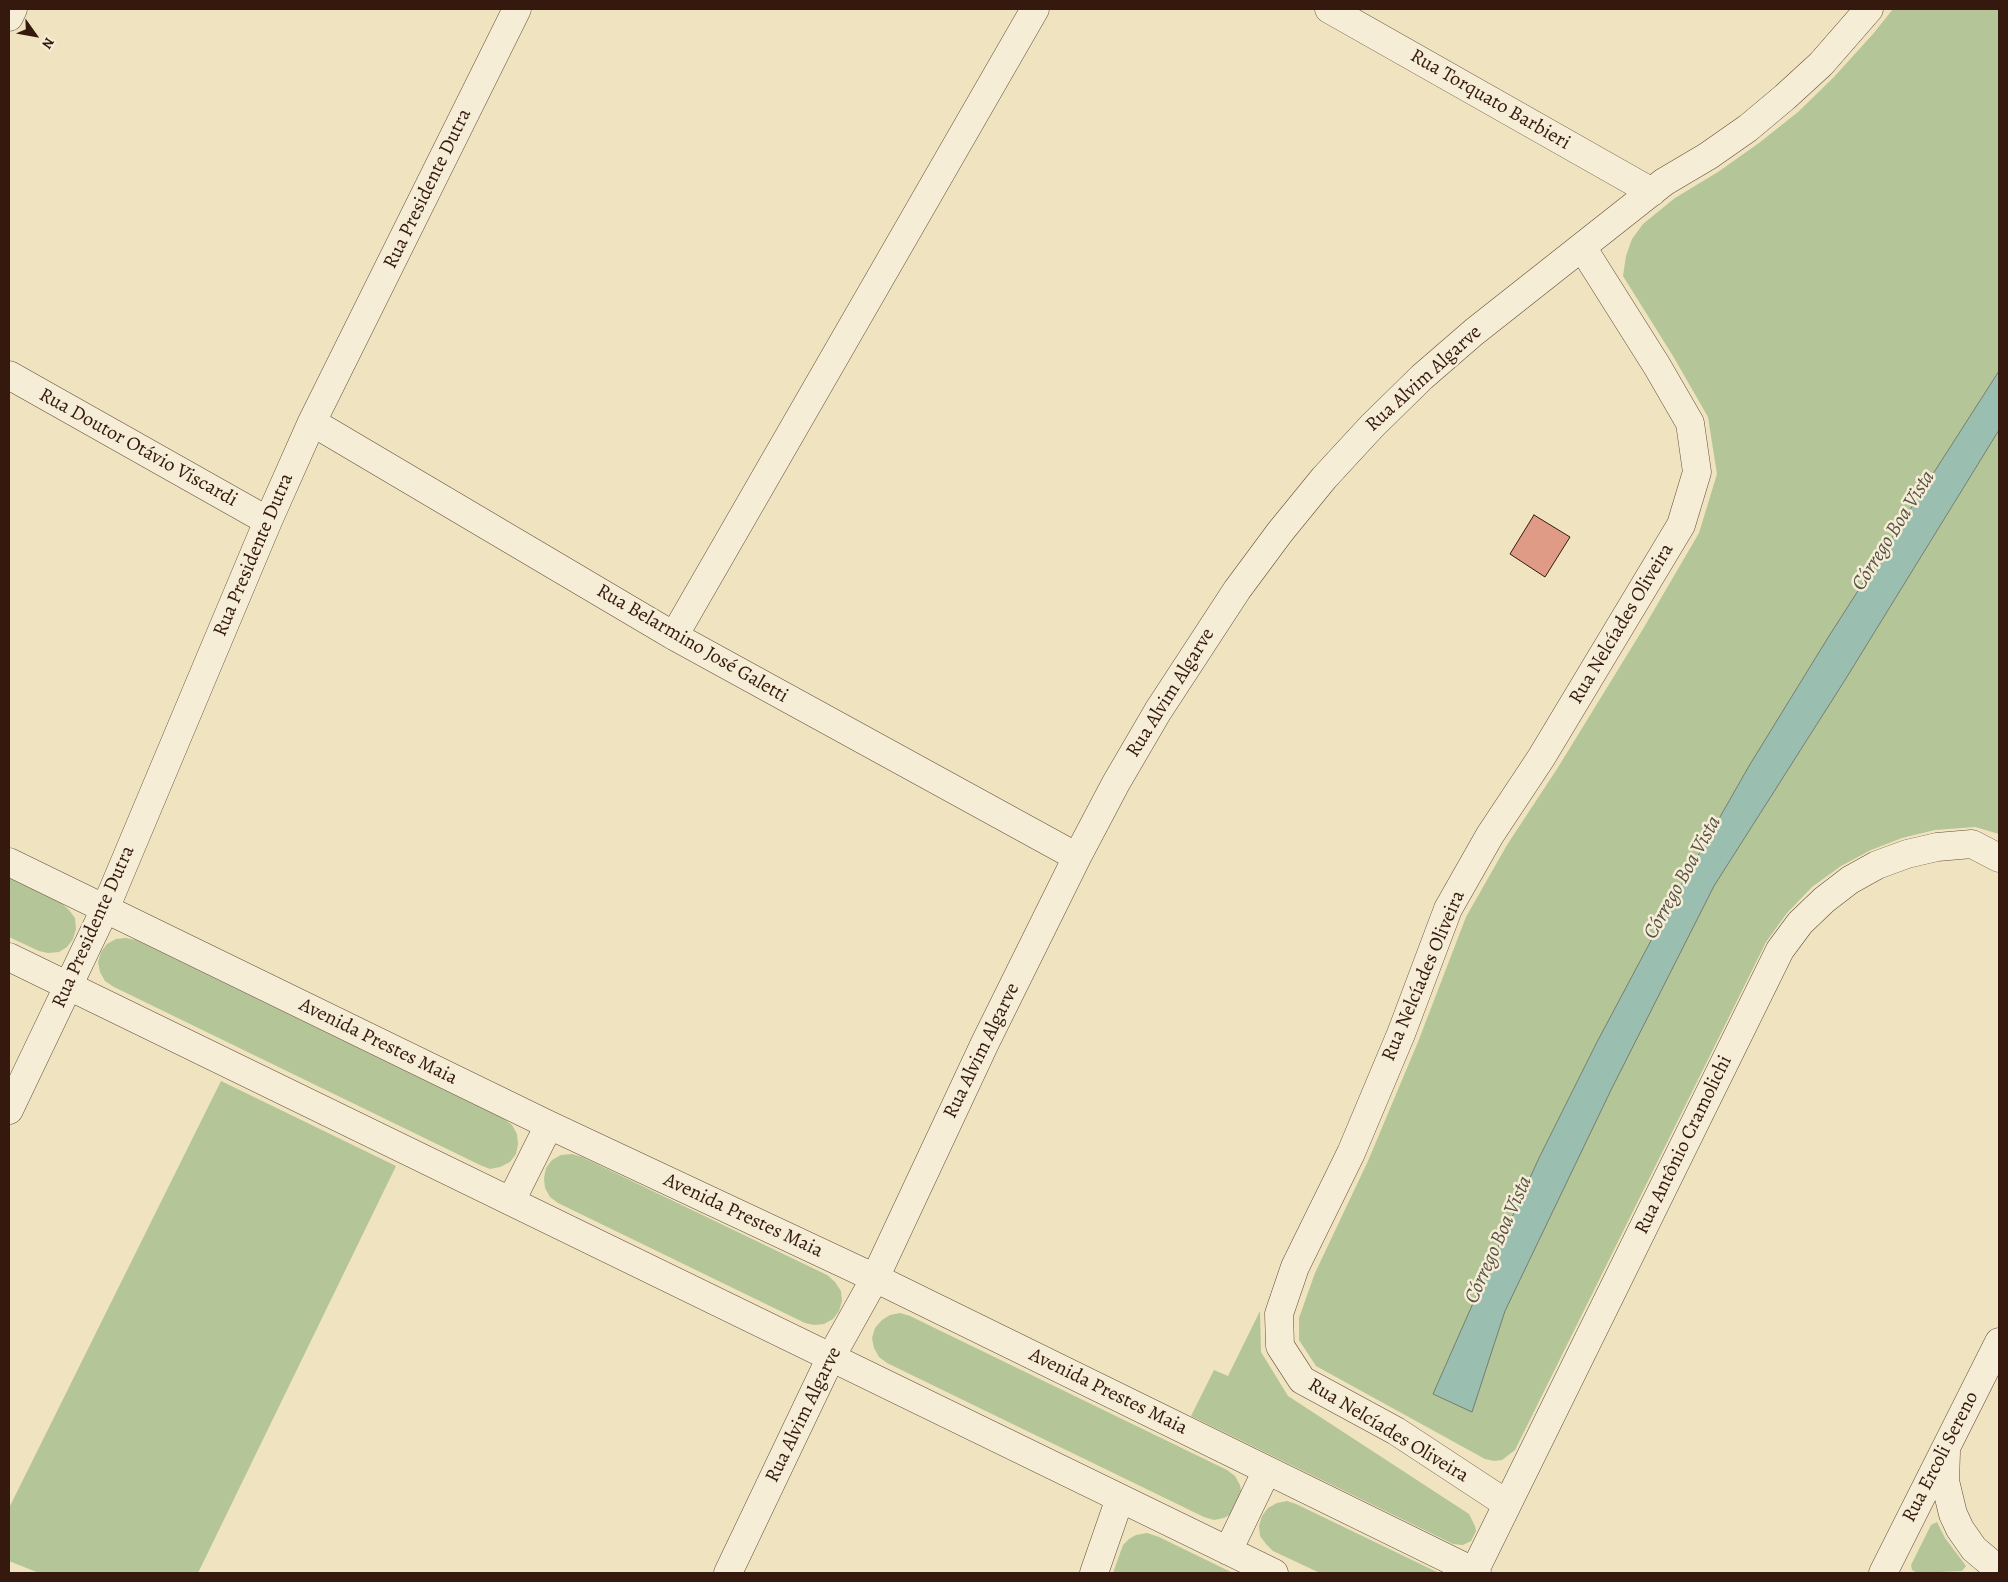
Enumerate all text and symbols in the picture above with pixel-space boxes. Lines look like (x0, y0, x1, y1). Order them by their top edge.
north arrow (10, 10, 60, 60)
text: N (37, 34, 59, 53)
street label: Rua Torquato Barbieri (1406, 44, 1574, 156)
street label: Rua Presidente Dutra (379, 105, 477, 273)
street label: Rua Alvim Algarve (1361, 321, 1487, 437)
street label: Rua Doutor Otávio Viscardi (35, 383, 241, 513)
water label: Córrego Boa Vista (1847, 466, 1941, 596)
street label: Rua Presidente Dutra (209, 470, 299, 640)
street label: Rua Nelcíades Oliveira (1565, 539, 1679, 709)
street label: Rua Belarmino José Galetti (592, 579, 792, 709)
street label: Rua Alvim Algarve (1122, 624, 1220, 762)
water label: Córrego Boa Vista (1639, 812, 1727, 944)
street label: Rua Presidente Dutra (47, 842, 141, 1012)
street label: Rua Nelcíades Oliveira (1377, 887, 1471, 1065)
street label: Rua Alvim Algarve (939, 979, 1025, 1123)
street label: Avenida Prestes Maia (295, 993, 461, 1091)
street label: Rua Antônio Cramolichi (1630, 1052, 1738, 1238)
street label: Avenida Prestes Maia (659, 1169, 827, 1263)
water label: Córrego Boa Vista (1460, 1172, 1538, 1308)
street label: Rua Alvim Algarve (761, 1343, 847, 1487)
street label: Avenida Prestes Maia (1025, 1343, 1191, 1441)
street label: Rua Nelcíades Oliveira (1303, 1374, 1473, 1488)
street label: Rua Ercoli Sereno (1898, 1388, 1984, 1526)

